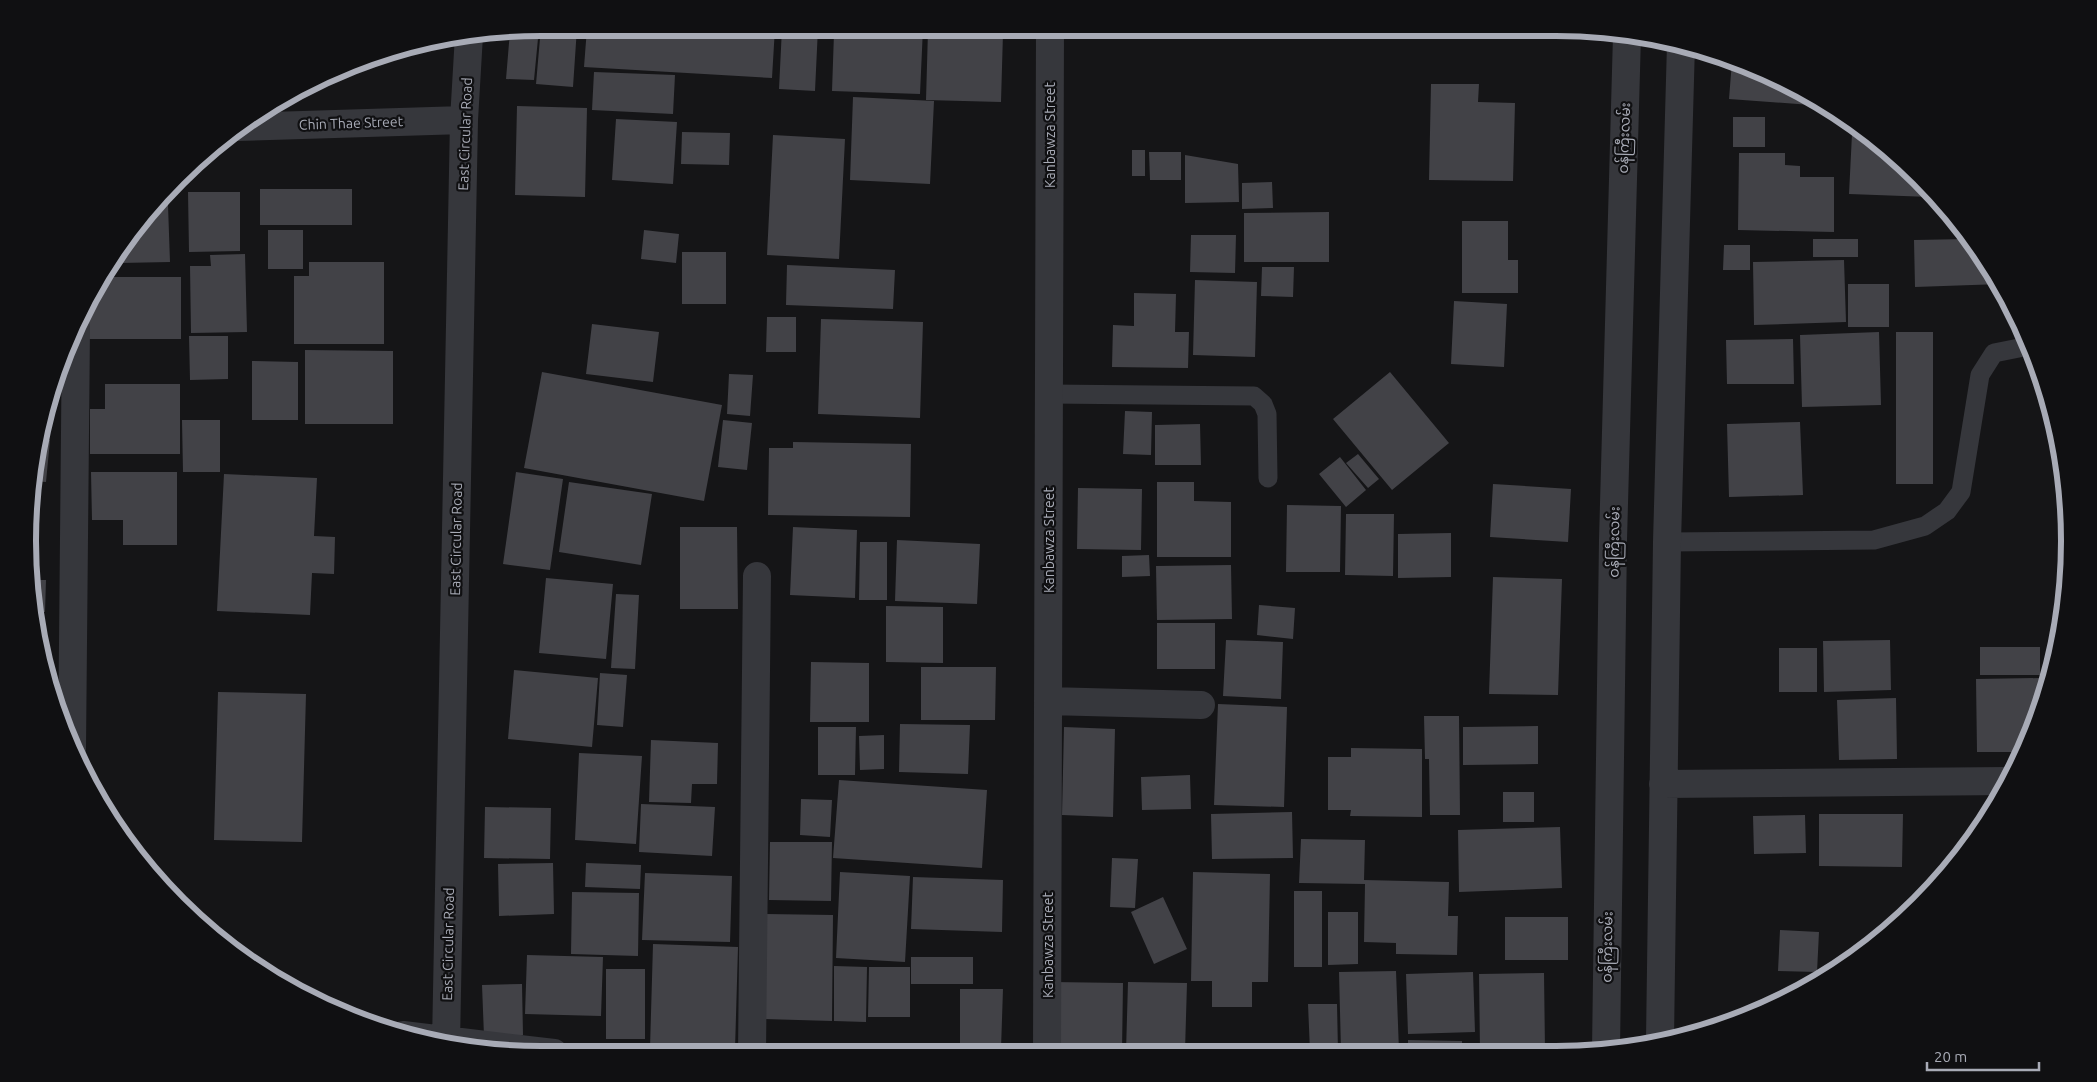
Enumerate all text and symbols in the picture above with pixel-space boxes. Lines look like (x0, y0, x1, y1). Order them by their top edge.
street label: East Circular Road (455, 77, 475, 191)
street label: Kanbawza Street (1042, 82, 1058, 188)
street label: ဝန်ကြီးလမ်း (1613, 102, 1637, 174)
street label: Chin Thae Street (299, 113, 404, 133)
street label: East Circular Road (447, 482, 465, 596)
street label: Kanbawza Street (1041, 487, 1057, 593)
street label: ဝန်ကြီးလမ်း (1603, 506, 1627, 578)
street label: East Circular Road (439, 887, 457, 1001)
street label: Kanbawza Street (1040, 892, 1056, 998)
street label: ဝန်ကြီးလမ်း (1596, 911, 1620, 983)
scale bar (1927, 1040, 2040, 1072)
text: 20 m (1934, 1048, 1967, 1065)

